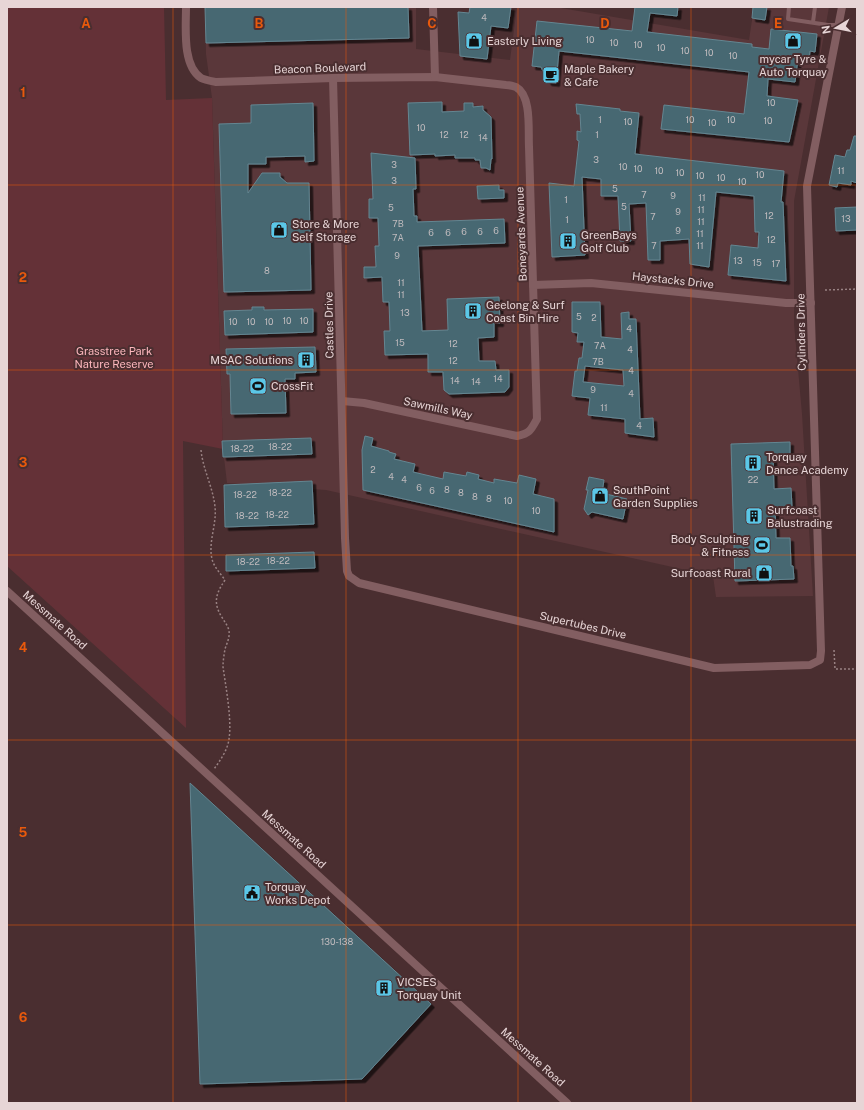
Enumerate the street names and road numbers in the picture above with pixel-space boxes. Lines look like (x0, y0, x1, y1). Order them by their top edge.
street label: Beacon Boulevard (274, 60, 366, 76)
street label: Boneyards Avenue (513, 186, 529, 282)
street label: Haystacks Drive (631, 270, 715, 290)
street label: Castles Drive (322, 291, 336, 359)
street label: Cylinders Drive (794, 293, 808, 371)
street label: Sawmills Way (402, 395, 474, 421)
street label: Messmate Road (21, 588, 89, 652)
street label: Supertubes Drive (538, 609, 628, 641)
street label: Messmate Road (260, 807, 328, 871)
street label: Messmate Road (499, 1025, 567, 1089)

